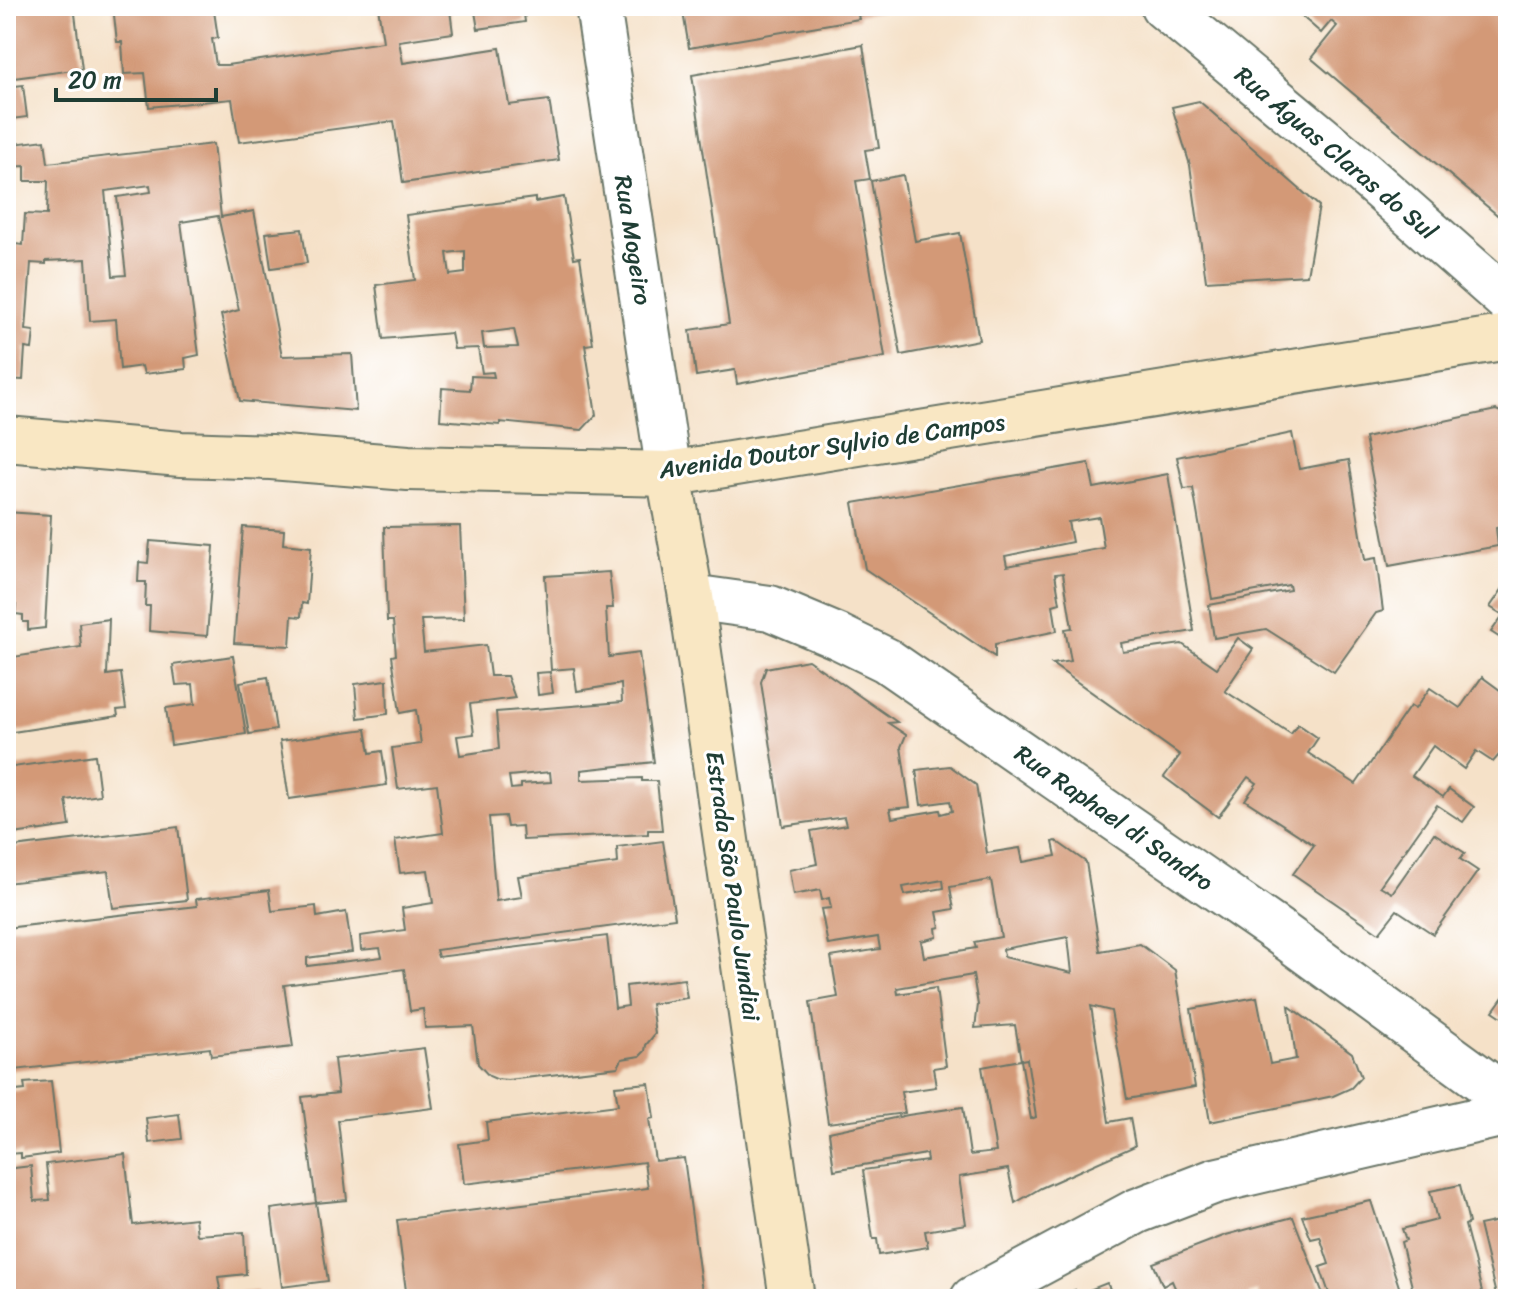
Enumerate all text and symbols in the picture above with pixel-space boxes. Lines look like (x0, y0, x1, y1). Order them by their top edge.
scale bar (56, 52, 216, 102)
street label: Rua Águas Claras do Sul (1225, 55, 1448, 252)
text: 20 m (68, 59, 122, 101)
street label: Rua Mogeiro (602, 172, 664, 308)
street label: Avenida Doutor Sylvio de Campos (655, 401, 1008, 491)
street label: Rua Raphael di Sandro (1006, 733, 1222, 903)
street label: Estrada São Paulo Jundiai (693, 748, 773, 1025)

